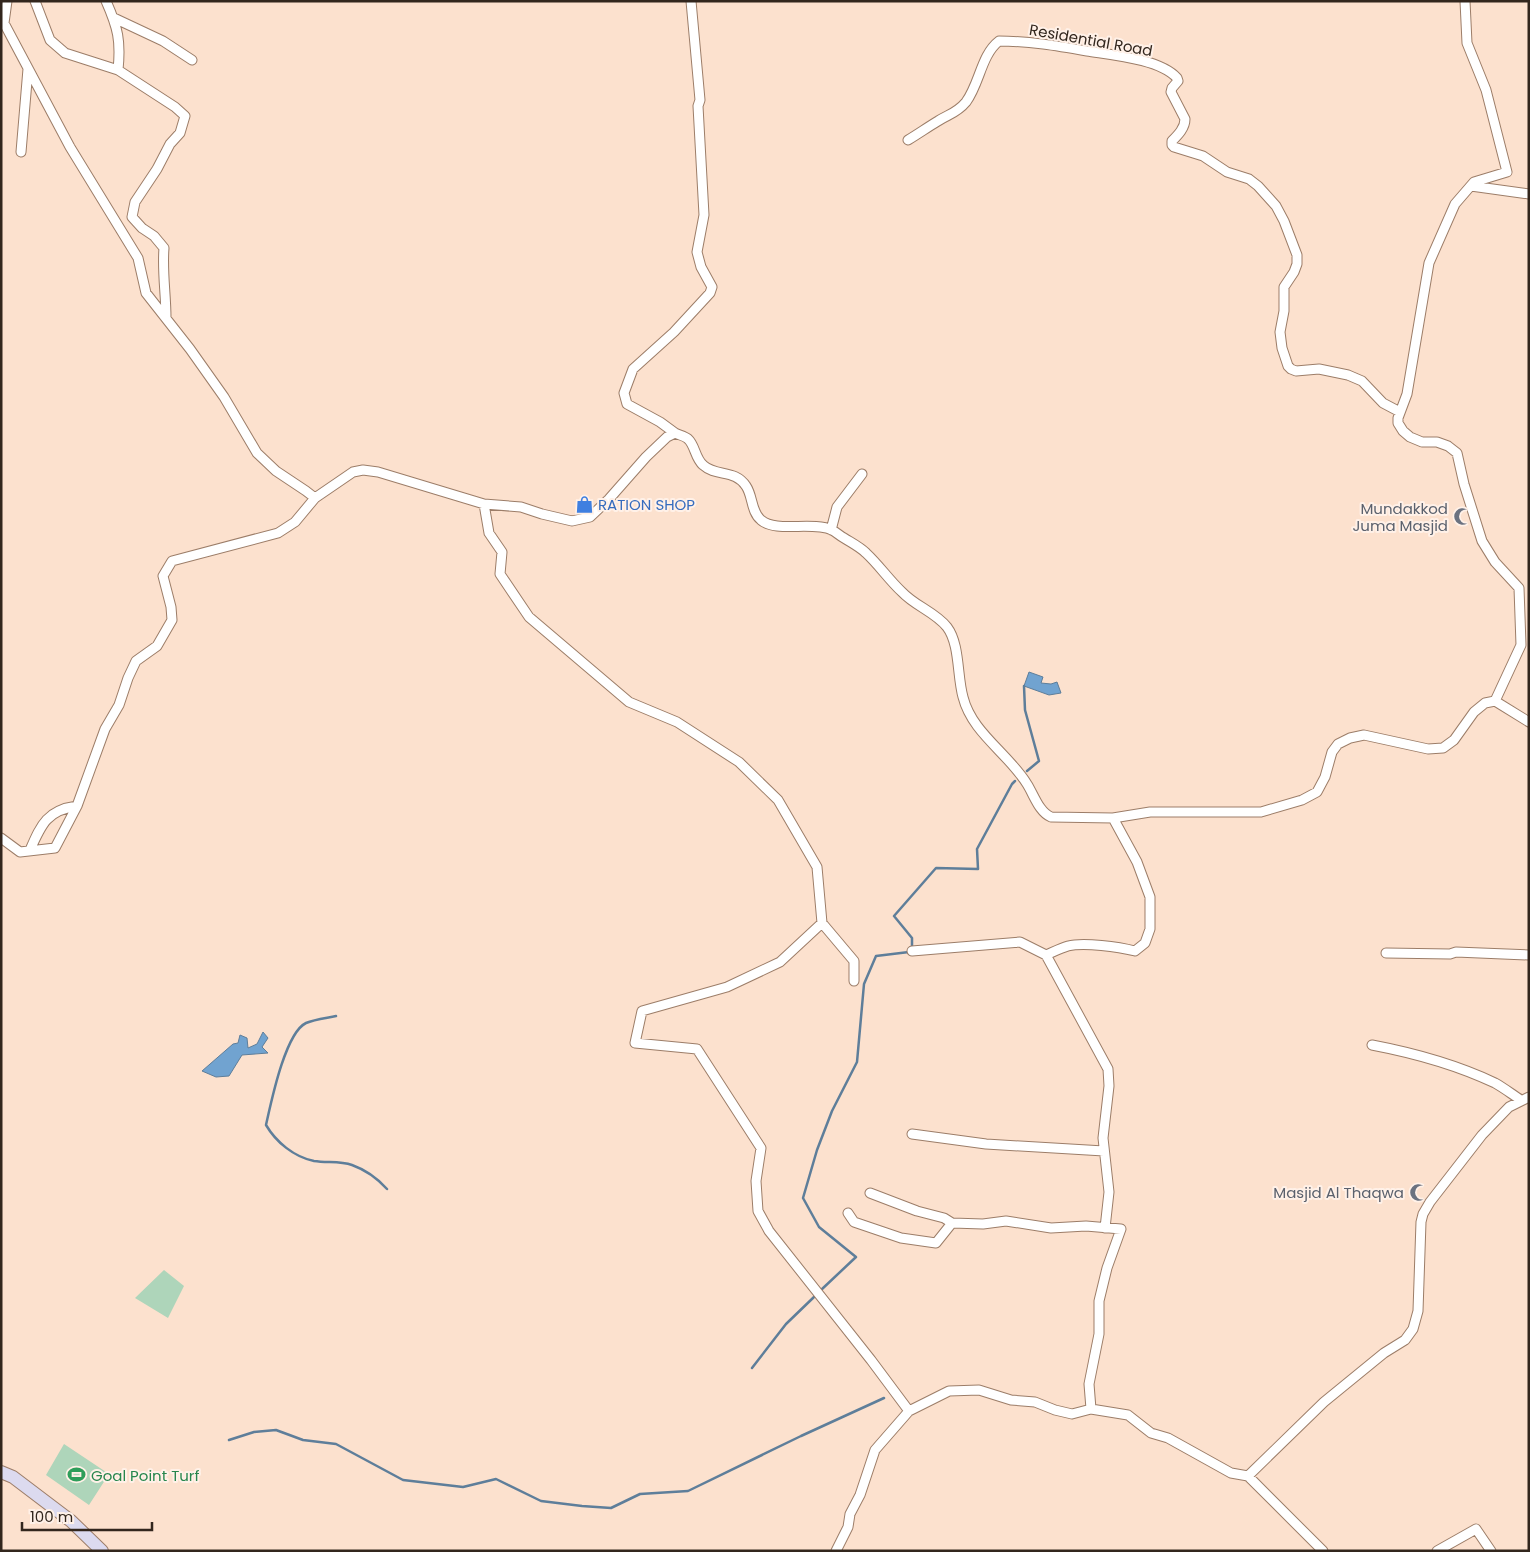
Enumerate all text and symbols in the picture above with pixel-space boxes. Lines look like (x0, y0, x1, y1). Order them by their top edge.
street label: Residential Road (1028, 19, 1154, 61)
shop icon: RATION SHOP (574, 494, 594, 514)
place label: RATION SHOP (598, 494, 695, 515)
place label: Mundakkod Juma Masjid (1352, 498, 1448, 536)
mosque icon: Mundakkod Juma Masjid (1452, 507, 1472, 527)
place label: Masjid Al Thaqwa (1273, 1182, 1404, 1203)
mosque icon: Masjid Al Thaqwa (1408, 1182, 1428, 1202)
sports icon: Goal Point Turf (67, 1465, 87, 1485)
place label: Goal Point Turf (91, 1465, 199, 1486)
scale bar (22, 1500, 152, 1532)
text: 100 m (30, 1506, 73, 1527)

